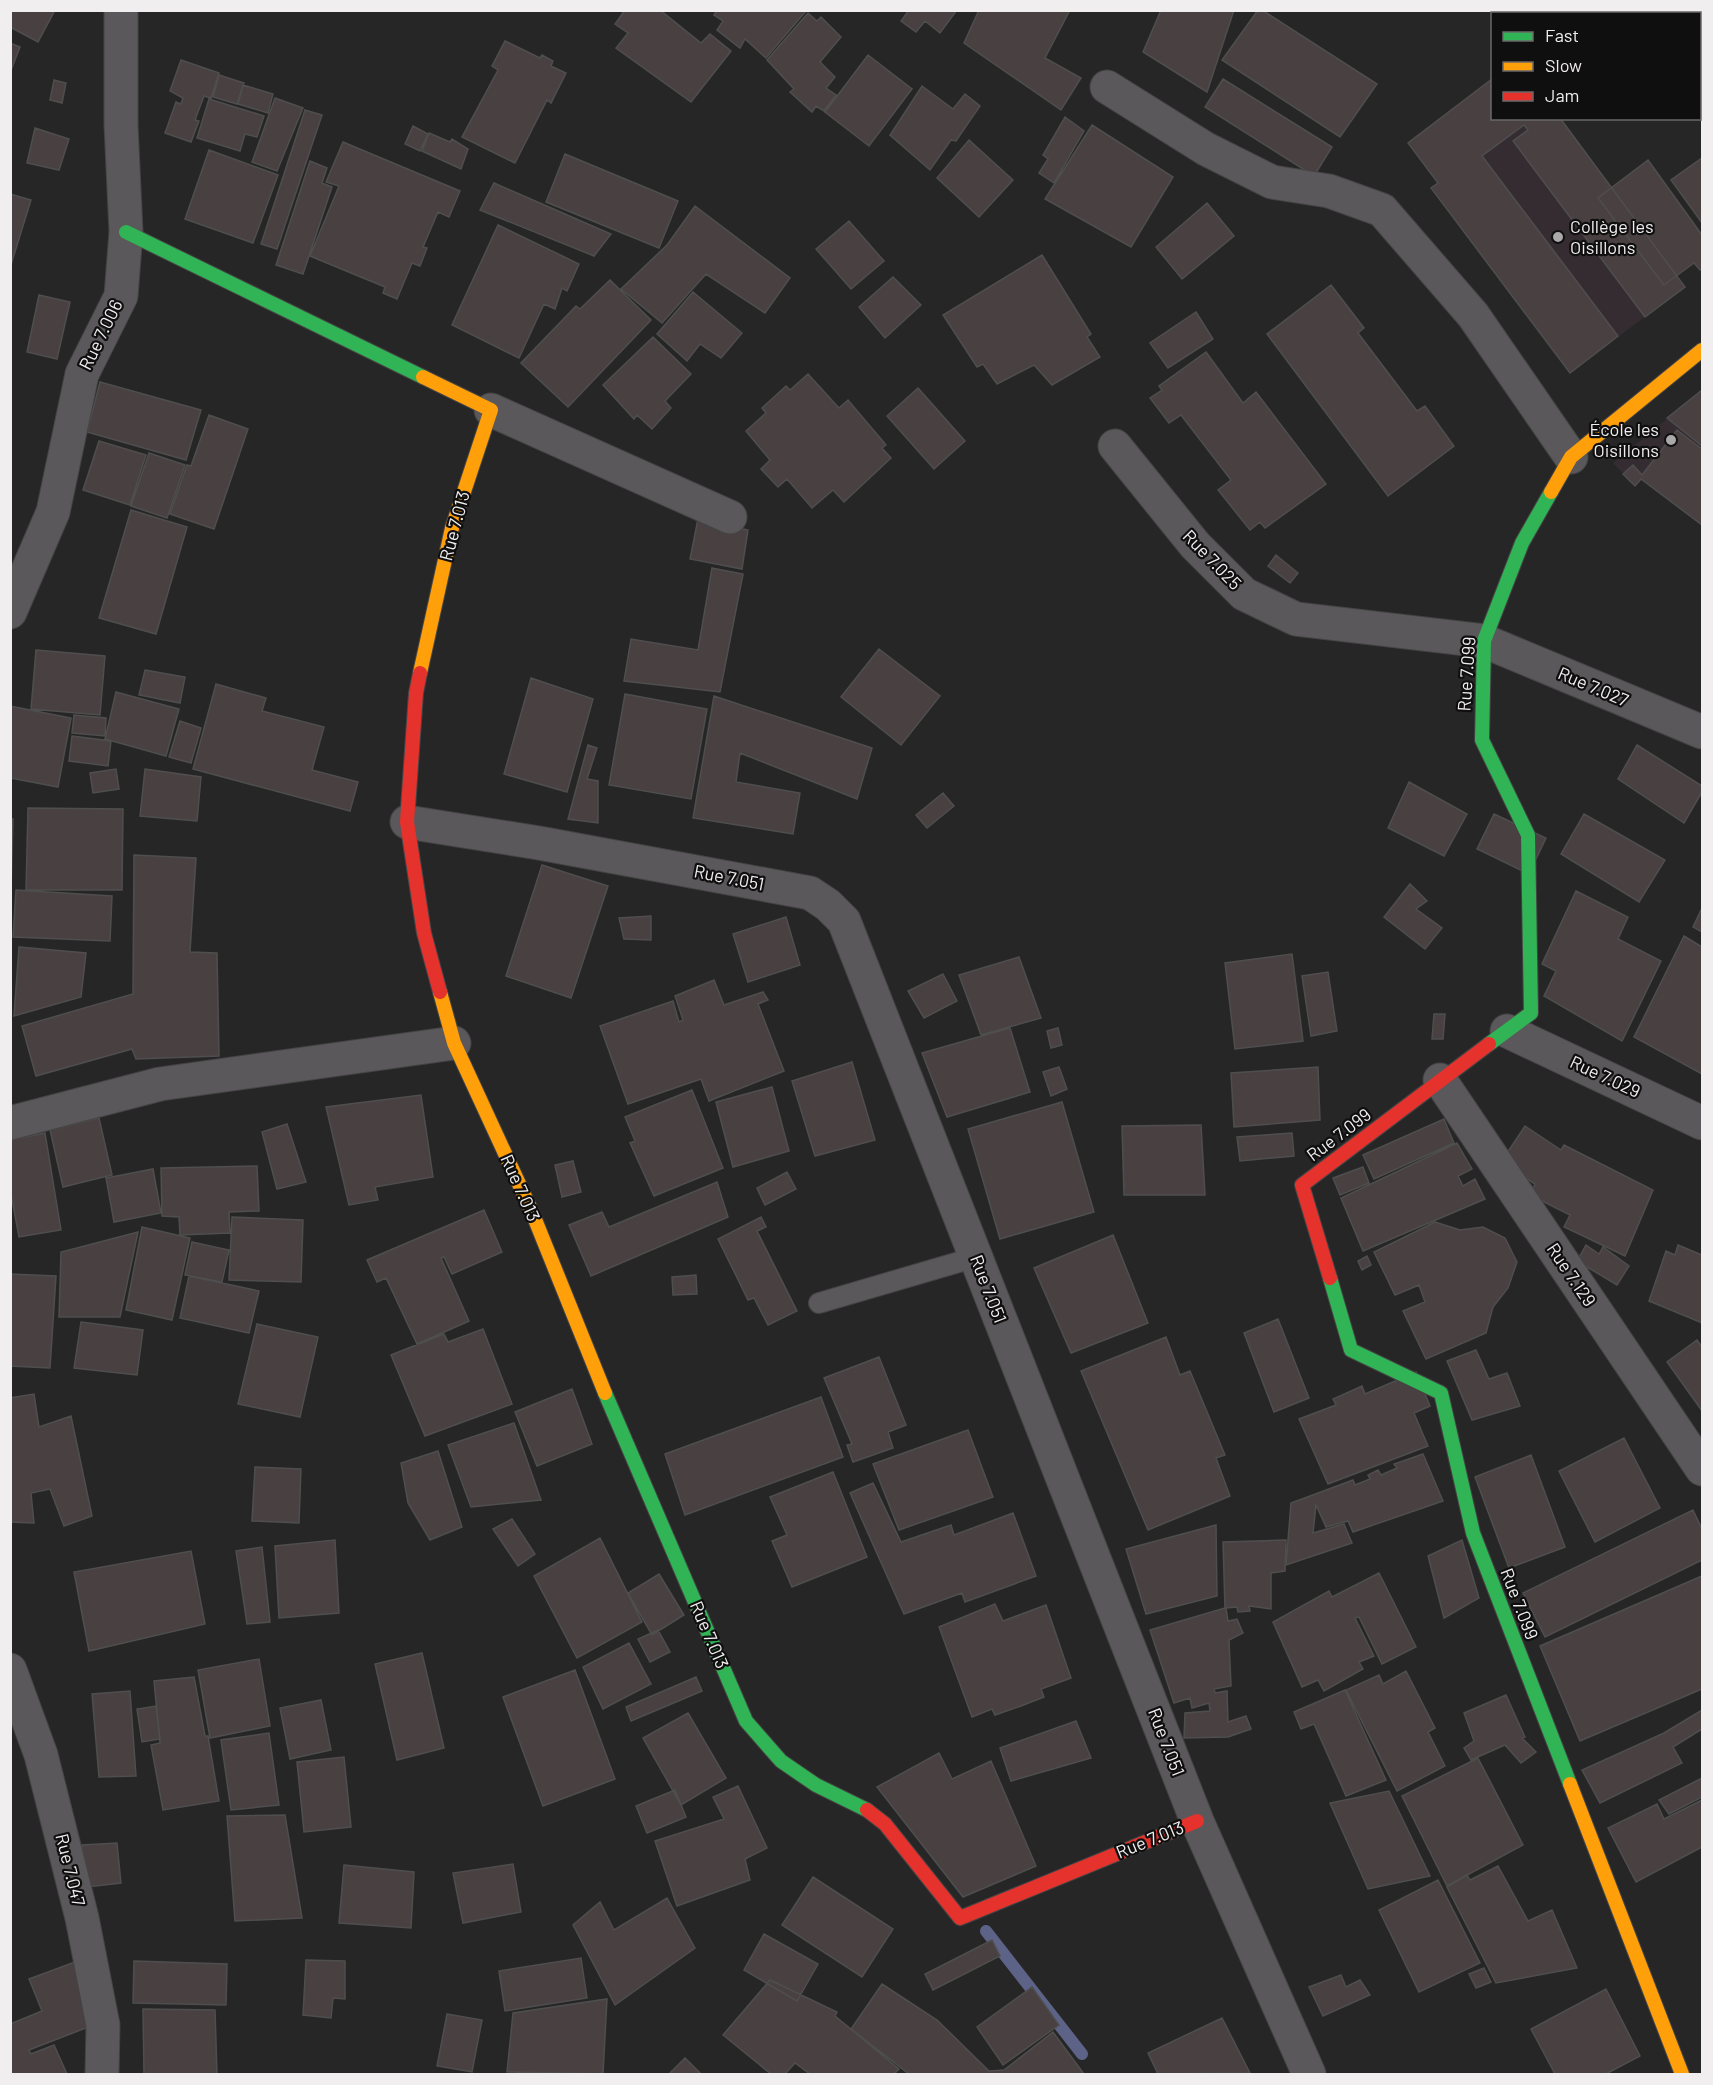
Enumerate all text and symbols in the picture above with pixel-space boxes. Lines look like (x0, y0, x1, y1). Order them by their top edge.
legend (1491, 12, 1701, 120)
text: Fast (1545, 24, 1579, 46)
text: Slow (1545, 54, 1582, 76)
text: Jam (1545, 84, 1579, 106)
place label: Collège les Oisillons (1570, 215, 1654, 258)
marker: Collège les Oisillons (1551, 230, 1565, 244)
street label: Rue 7.006 (74, 296, 127, 373)
place label: École les Oisillons (1589, 418, 1659, 461)
marker: École les Oisillons (1664, 433, 1678, 447)
street label: Rue 7.013 (434, 489, 474, 563)
street label: Rue 7.025 (1179, 525, 1247, 594)
street label: Rue 7.099 (1452, 636, 1480, 712)
street label: Rue 7.027 (1555, 661, 1632, 711)
street label: Rue 7.051 (692, 859, 766, 895)
street label: Rue 7.029 (1567, 1050, 1644, 1102)
street label: Rue 7.099 (1302, 1103, 1375, 1166)
street label: Rue 7.013 (496, 1151, 545, 1225)
street label: Rue 7.129 (1543, 1238, 1601, 1310)
street label: Rue 7.051 (966, 1251, 1012, 1326)
street label: Rue 7.099 (1496, 1565, 1544, 1643)
street label: Rue 7.013 (686, 1598, 734, 1672)
street label: Rue 7.051 (1144, 1704, 1190, 1779)
street label: Rue 7.013 (1112, 1816, 1187, 1863)
street label: Rue 7.047 (51, 1831, 91, 1909)

